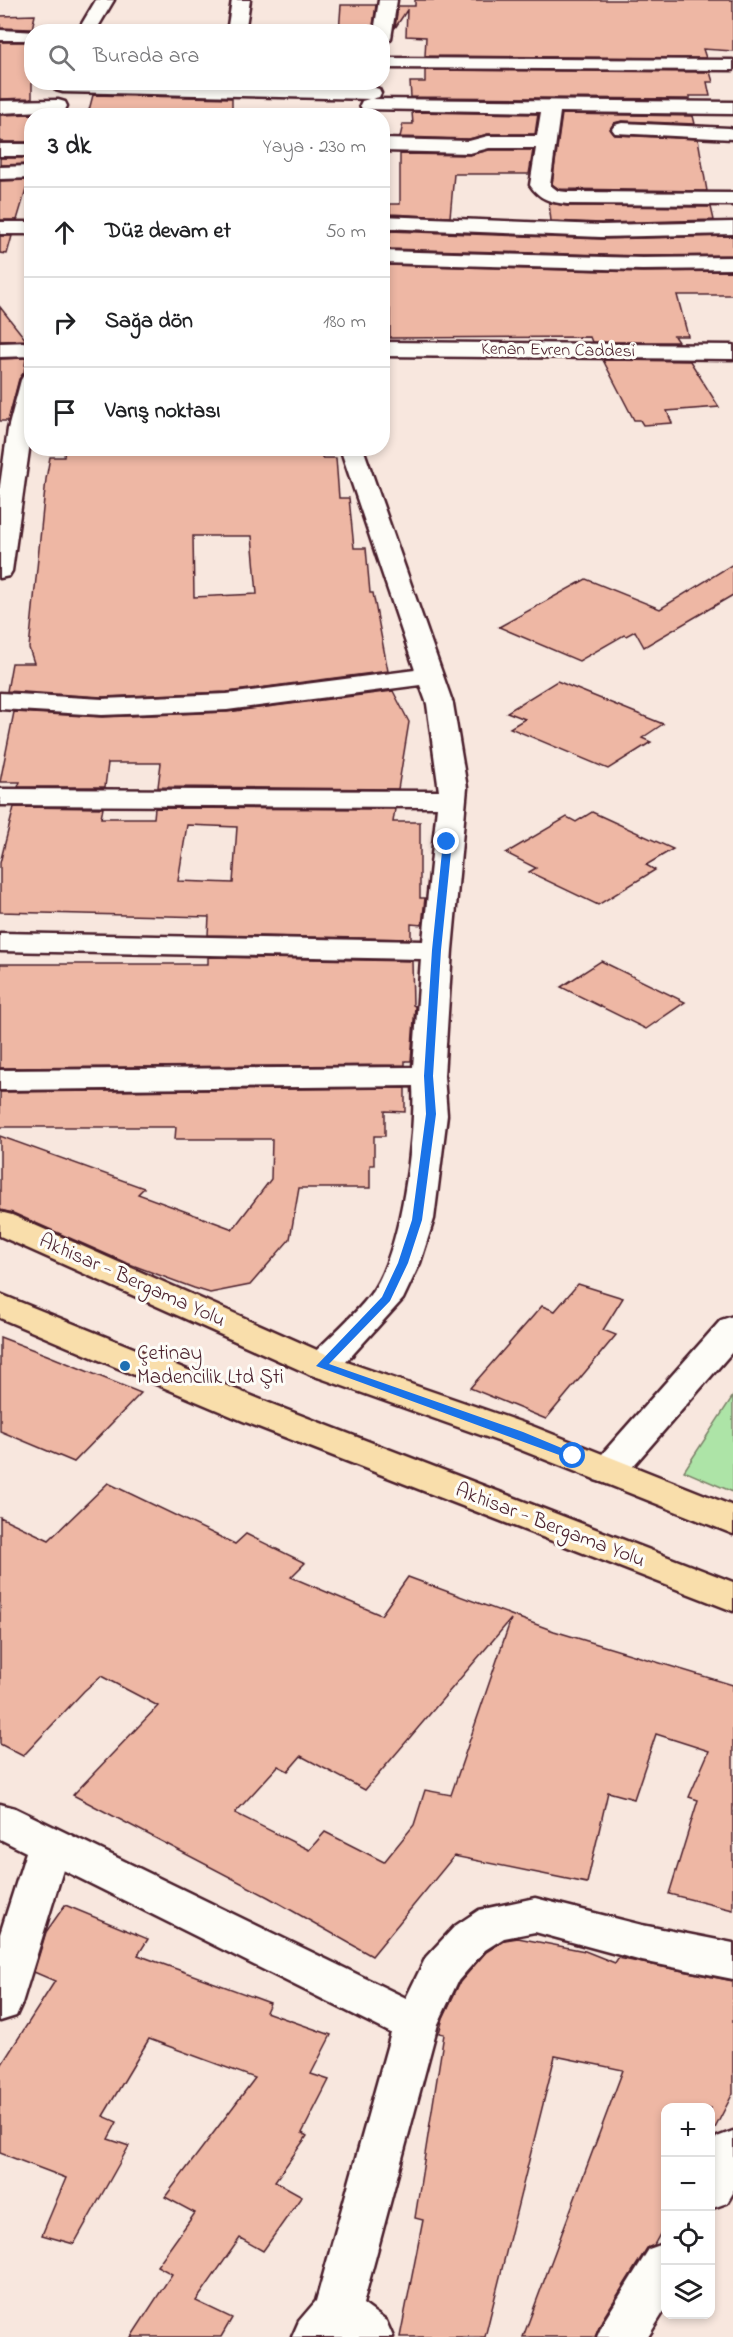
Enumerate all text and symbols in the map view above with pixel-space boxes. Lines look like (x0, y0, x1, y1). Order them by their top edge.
search box (24, 24, 390, 90)
icon: search (45, 41, 78, 74)
text: Burada ara (93, 41, 199, 73)
text: 3 dk (48, 128, 91, 166)
text: Yaya · 230 m (262, 133, 366, 162)
icon: ahead (48, 216, 81, 249)
text: Düz devam et (105, 216, 231, 248)
text: 50 m (325, 218, 366, 247)
icon: right (48, 306, 81, 339)
text: Sağa dön (105, 306, 193, 338)
text: 180 m (323, 308, 366, 337)
street label: Kenan Evren Caddesi (481, 337, 635, 365)
icon: arrive (48, 396, 81, 429)
text: Varış noktası (105, 396, 220, 428)
route end (433, 828, 459, 854)
street label: Akhisar - Bergama Yolu (33, 1226, 230, 1337)
place label: Çetinay Madencilik Ltd Şti (137, 1339, 284, 1393)
marker: Çetinay Madencilik Ltd Şti (118, 1359, 132, 1373)
route start (559, 1442, 585, 1468)
street label: Akhisar - Bergama Yolu (450, 1476, 649, 1578)
map controls (661, 2103, 715, 2319)
button: + (661, 2103, 715, 2157)
button: − (661, 2157, 715, 2211)
button: locate (661, 2211, 715, 2265)
button: layers (661, 2265, 715, 2319)

